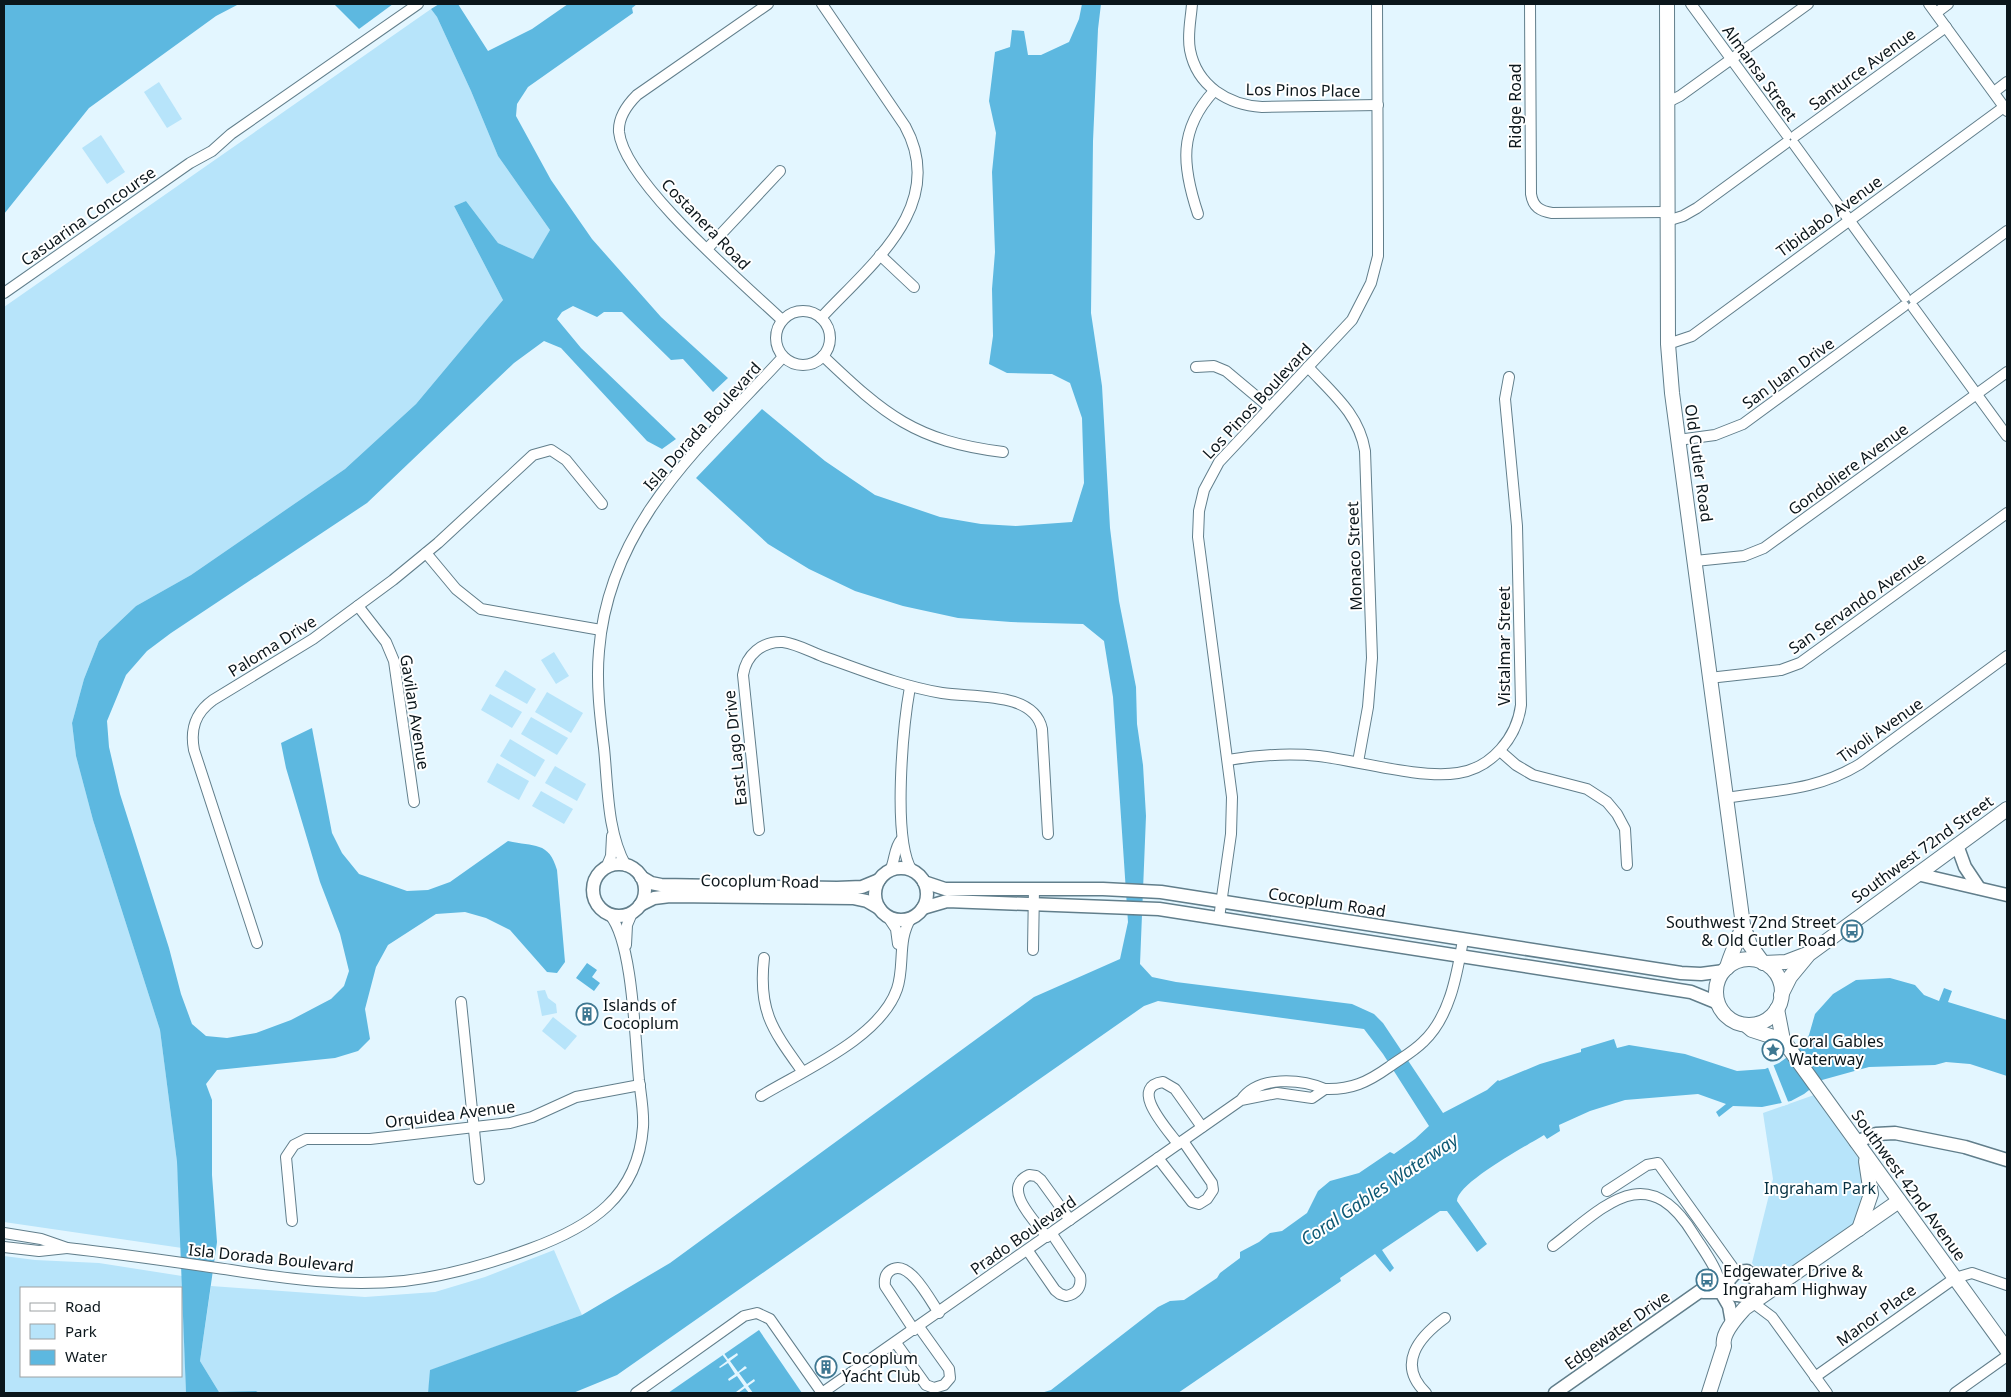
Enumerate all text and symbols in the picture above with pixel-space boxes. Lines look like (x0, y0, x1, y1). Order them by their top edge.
street label: Almansa Street (1718, 21, 1802, 126)
street label: Santurce Avenue (1804, 23, 1920, 115)
street label: Ridge Road (1504, 63, 1526, 149)
street label: Los Pinos Place (1246, 78, 1360, 102)
street label: Casuarina Concourse (16, 161, 160, 271)
street label: Tibidabo Avenue (1772, 170, 1886, 262)
street label: Costanera Road (657, 174, 755, 274)
street label: San Juan Drive (1738, 332, 1838, 414)
street label: Los Pinos Boulevard (1197, 338, 1317, 464)
street label: Isla Dorada Boulevard (638, 357, 766, 495)
street label: Old Cutler Road (1680, 403, 1718, 523)
street label: Gondoliere Avenue (1783, 418, 1913, 520)
street label: Monaco Street (1341, 501, 1367, 611)
street label: San Servando Avenue (1784, 547, 1930, 659)
street label: Vistalmar Street (1493, 586, 1515, 706)
street label: Paloma Drive (224, 610, 320, 682)
street label: Gavilan Avenue (395, 653, 435, 771)
street label: East Lago Drive (718, 689, 752, 807)
street label: Tivoli Avenue (1833, 692, 1927, 768)
street label: Southwest 72nd Street (1847, 790, 1997, 908)
street label: Cocoplum Road (701, 869, 819, 893)
street label: Cocoplum Road (1267, 882, 1387, 922)
place label: Southwest 72nd Street & Old Cutler Road (1666, 911, 1836, 951)
bus stop icon: Southwest 72nd Street & Old Cutler Road (1840, 919, 1864, 943)
place label: Islands of Cocoplum (603, 994, 679, 1034)
building icon: Islands of Cocoplum (575, 1002, 599, 1026)
place label: Coral Gables Waterway (1789, 1030, 1884, 1070)
place icon: Coral Gables Waterway (1761, 1038, 1785, 1062)
street label: Orquidea Avenue (384, 1095, 516, 1133)
street label: Southwest 42nd Avenue (1847, 1105, 1971, 1265)
water label: Coral Gables Waterway (1296, 1126, 1464, 1251)
park label: Ingraham Park (1764, 1177, 1877, 1199)
street label: Prado Boulevard (966, 1190, 1080, 1280)
street label: Isla Dorada Boulevard (187, 1238, 355, 1278)
place label: Edgewater Drive & Ingraham Highway (1723, 1260, 1868, 1300)
bus stop icon: Edgewater Drive & Ingraham Highway (1695, 1268, 1719, 1292)
street label: Manor Place (1832, 1279, 1920, 1351)
street label: Edgewater Drive (1560, 1285, 1674, 1375)
legend (20, 1287, 182, 1377)
text: Road (65, 1296, 101, 1316)
text: Park (65, 1321, 97, 1341)
text: Water (65, 1346, 107, 1366)
place label: Cocoplum Yacht Club (842, 1347, 921, 1387)
building icon: Cocoplum Yacht Club (814, 1355, 838, 1379)

